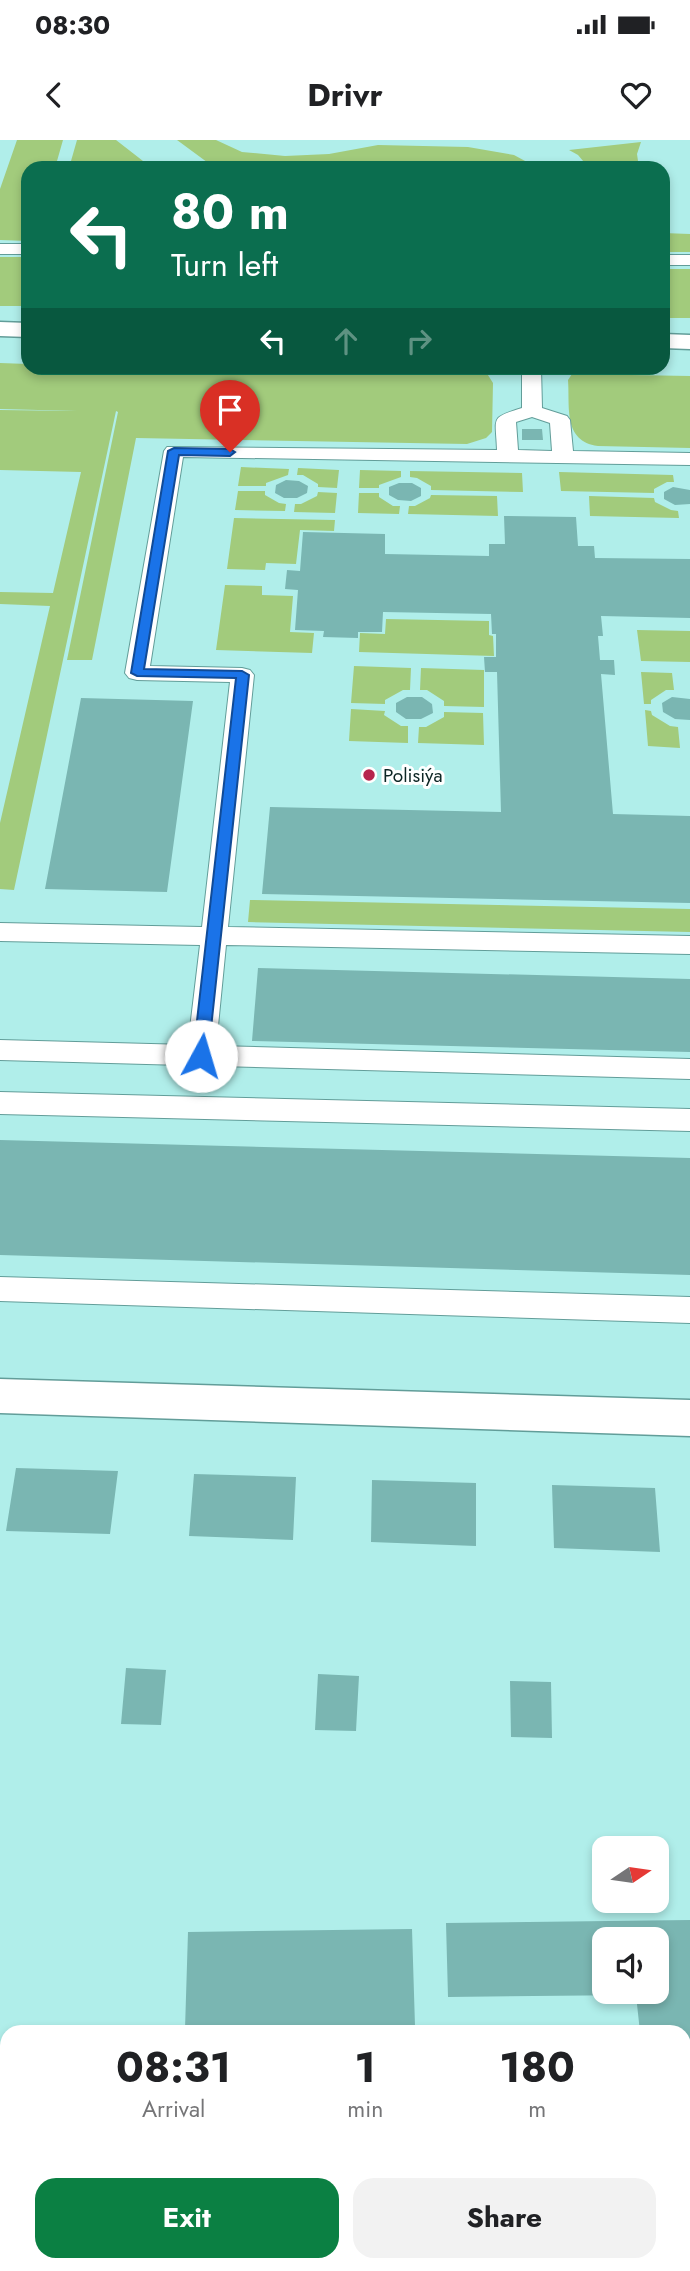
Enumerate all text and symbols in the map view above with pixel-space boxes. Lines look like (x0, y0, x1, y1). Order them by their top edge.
text: 08:30 (35, 6, 110, 44)
text: Drivr (307, 72, 383, 118)
icon: back (35, 76, 73, 114)
icon: heart (617, 76, 655, 114)
text: 80 m (171, 177, 289, 247)
icon: left (56, 189, 147, 280)
text: Turn left (171, 242, 278, 288)
icon: left (254, 322, 292, 360)
icon: ahead (327, 322, 365, 360)
icon: right (400, 322, 438, 360)
pin (200, 380, 260, 452)
icon: arrive (211, 391, 249, 429)
place label: Polisiýa (383, 762, 443, 789)
marker: Polisiýa (361, 767, 377, 783)
position arrow (164, 1019, 238, 1093)
north arrow (592, 1836, 668, 1913)
map controls (592, 1836, 669, 2004)
button: sound (592, 1927, 669, 2004)
text: 08:31 (116, 2037, 231, 2098)
text: 1 (355, 2037, 376, 2098)
text: 180 (499, 2037, 575, 2098)
text: Arrival (142, 2092, 205, 2126)
text: min (347, 2092, 383, 2126)
text: m (528, 2092, 546, 2126)
button: Exit (35, 2178, 339, 2258)
button: Share (353, 2178, 656, 2258)

